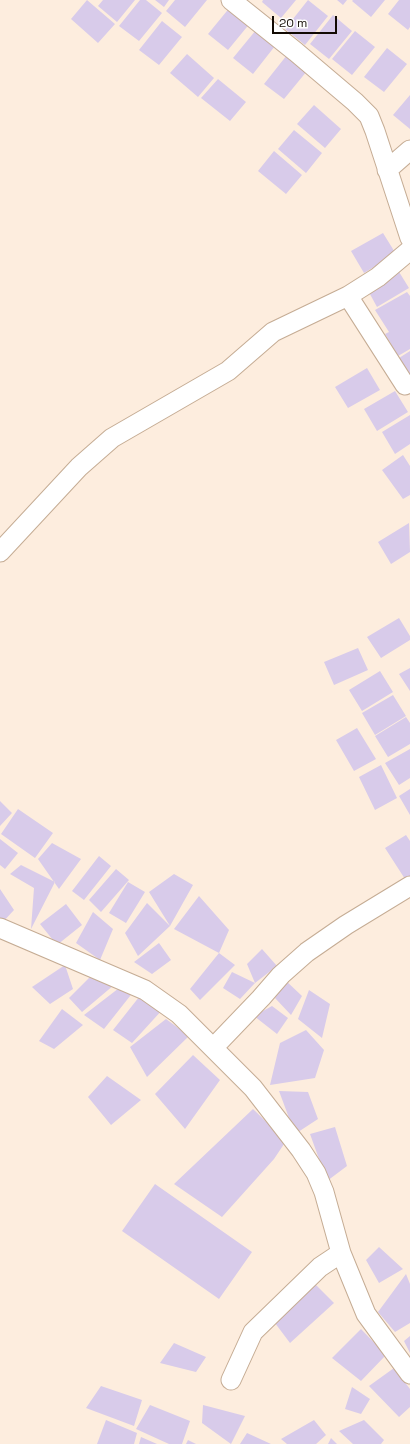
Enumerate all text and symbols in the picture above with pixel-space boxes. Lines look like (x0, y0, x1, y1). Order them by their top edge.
scale bar (274, 8, 339, 34)
text: 20 m (279, 15, 307, 31)

